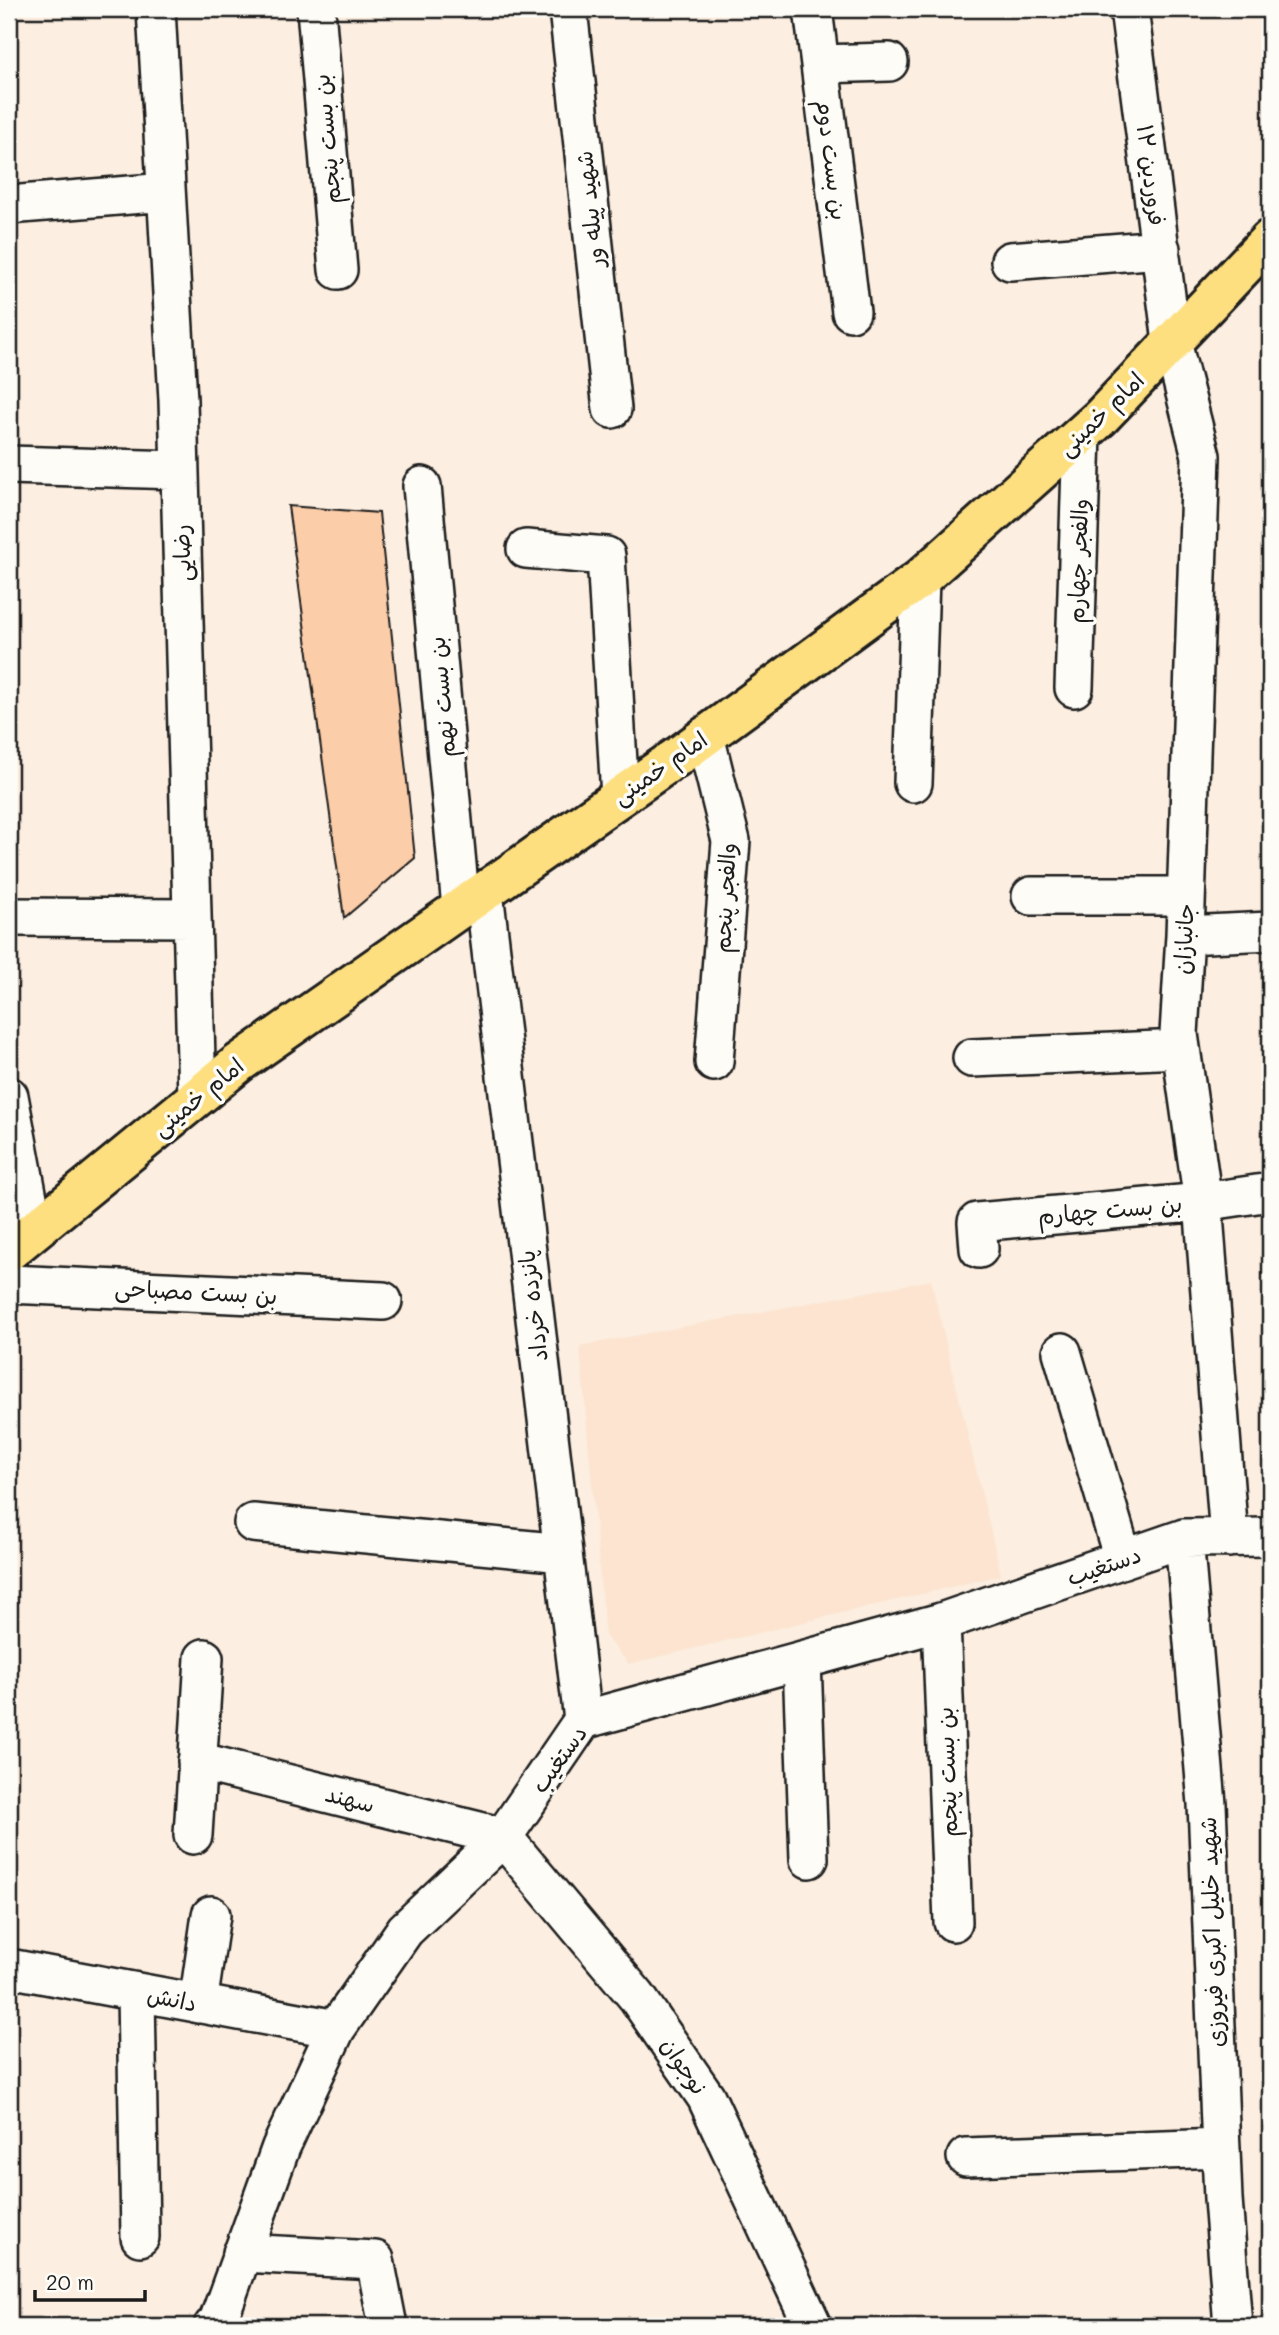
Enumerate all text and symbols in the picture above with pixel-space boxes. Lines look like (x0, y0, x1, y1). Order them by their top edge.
street label: بن بست پنجم (305, 72, 351, 205)
street label: بن بست دوم (807, 98, 855, 222)
street label: ۱۲ فروردین (1131, 123, 1173, 227)
street label: شهید پیله ور (568, 149, 611, 271)
street label: امام خمینی (1051, 364, 1153, 465)
street label: والفجر چهارم (1060, 498, 1098, 624)
street label: رضایی (165, 524, 198, 582)
street label: بن بست نهم (421, 635, 465, 759)
street label: امام خمینی (606, 723, 715, 814)
street label: والفجر پنجم (706, 842, 746, 954)
street label: جانبازان (1166, 903, 1200, 975)
street label: امام خمینی (145, 1050, 252, 1145)
street label: بن بست چهارم (1036, 1188, 1184, 1234)
street label: پانزده خرداد (510, 1249, 555, 1364)
street label: بن بست مصباحی (114, 1272, 278, 1311)
street label: دستغیب (1063, 1538, 1145, 1592)
street label: بن بست پنجم (929, 1706, 967, 1838)
street label: دستغیب (524, 1719, 593, 1798)
street label: سهند (322, 1777, 378, 1819)
street label: شهید خلیل اکبری فیروزی (1192, 1816, 1230, 2048)
street label: دانش (145, 1979, 200, 2018)
street label: نوجوان (654, 2031, 715, 2100)
scale bar (35, 2258, 145, 2302)
text: 20 m (46, 2268, 94, 2295)

